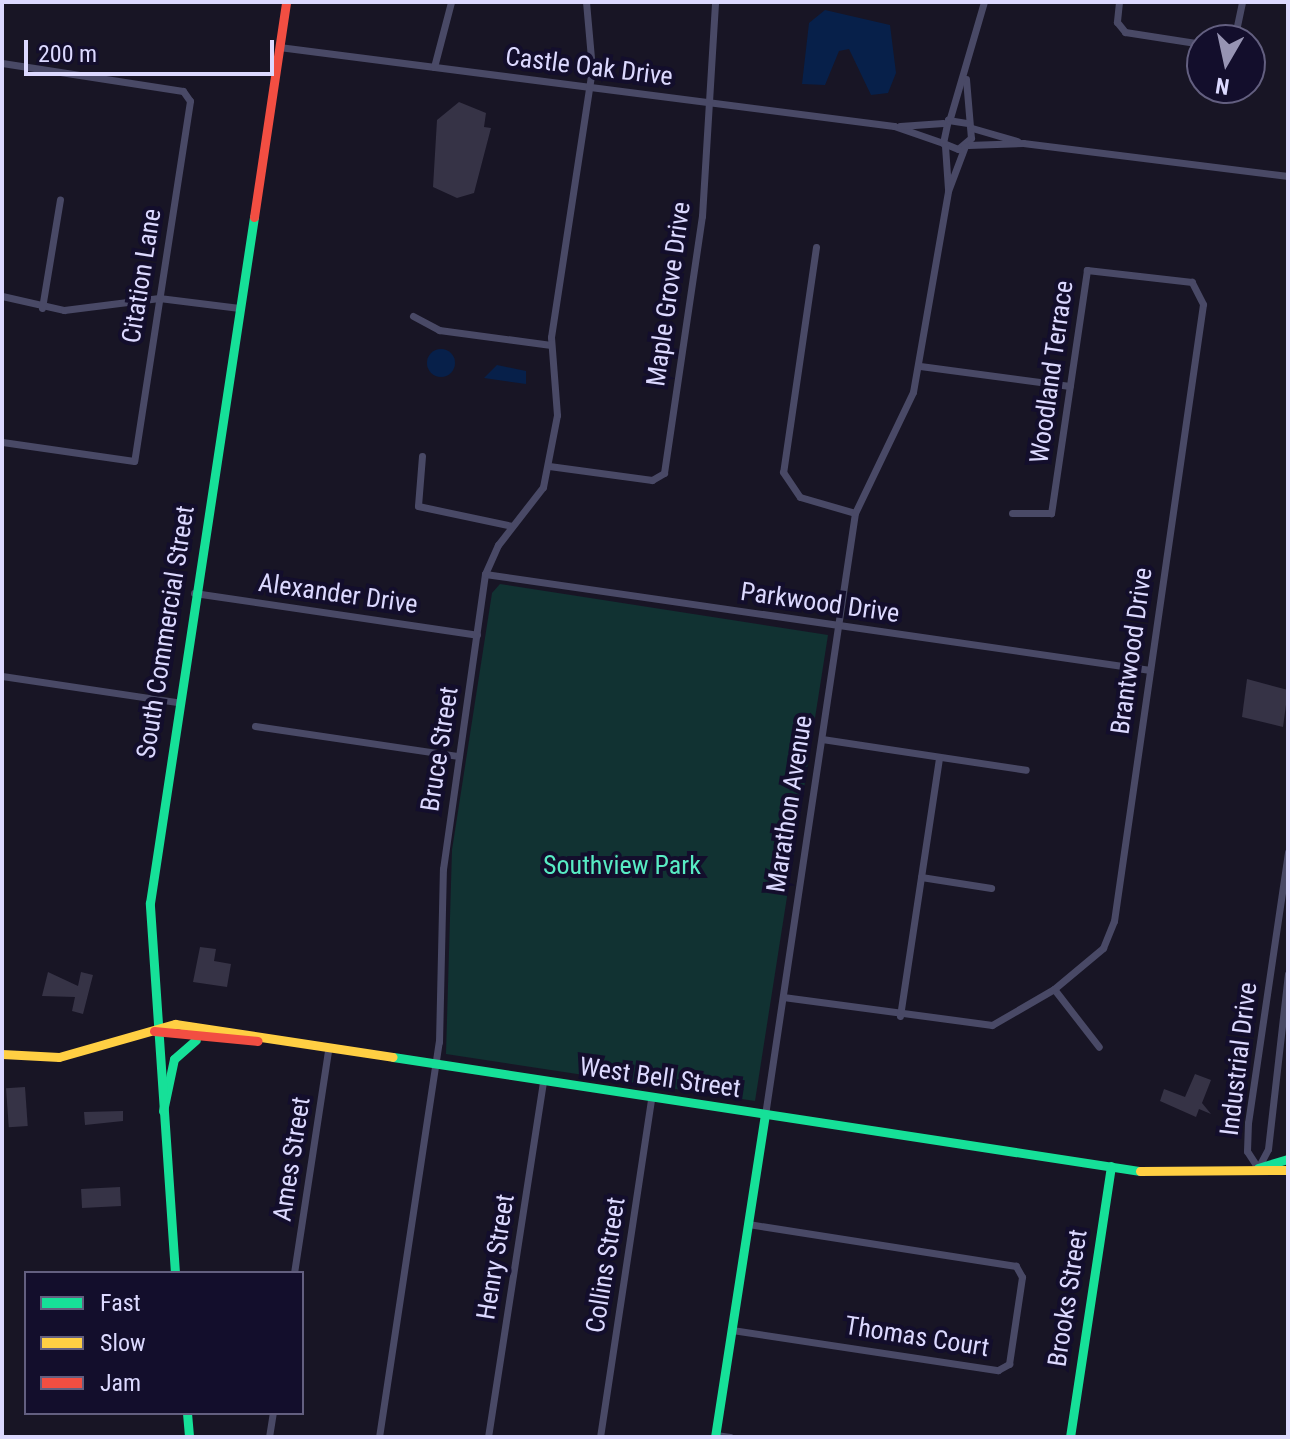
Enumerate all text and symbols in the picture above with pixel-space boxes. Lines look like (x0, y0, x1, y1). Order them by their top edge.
scale bar (28, 24, 278, 74)
north arrow (1186, 24, 1266, 104)
text: 200 m (38, 40, 97, 68)
street label: Castle Oak Drive (503, 41, 675, 93)
text: N (1214, 73, 1231, 100)
street label: Maple Grove Drive (641, 200, 697, 388)
street label: Citation Lane (116, 207, 168, 345)
street label: Woodland Terrace (1024, 278, 1080, 466)
street label: South Commercial Street (131, 503, 201, 761)
street label: Brantwood Drive (1105, 566, 1159, 736)
street label: Alexander Drive (256, 567, 420, 621)
street label: Parkwood Drive (739, 576, 901, 630)
street label: Bruce Street (415, 684, 465, 814)
street label: Marathon Avenue (761, 713, 819, 895)
park label: Southview Park (543, 850, 701, 882)
street label: Industrial Drive (1214, 981, 1264, 1137)
street label: West Bell Street (577, 1051, 743, 1105)
street label: Ames Street (267, 1095, 317, 1223)
street label: Henry Street (471, 1192, 521, 1322)
street label: Collins Street (580, 1195, 632, 1335)
street label: Brooks Street (1042, 1227, 1094, 1369)
legend (24, 1271, 304, 1415)
text: Fast (100, 1289, 141, 1317)
street label: Thomas Court (843, 1310, 991, 1364)
text: Slow (100, 1329, 146, 1357)
text: Jam (100, 1369, 141, 1397)

